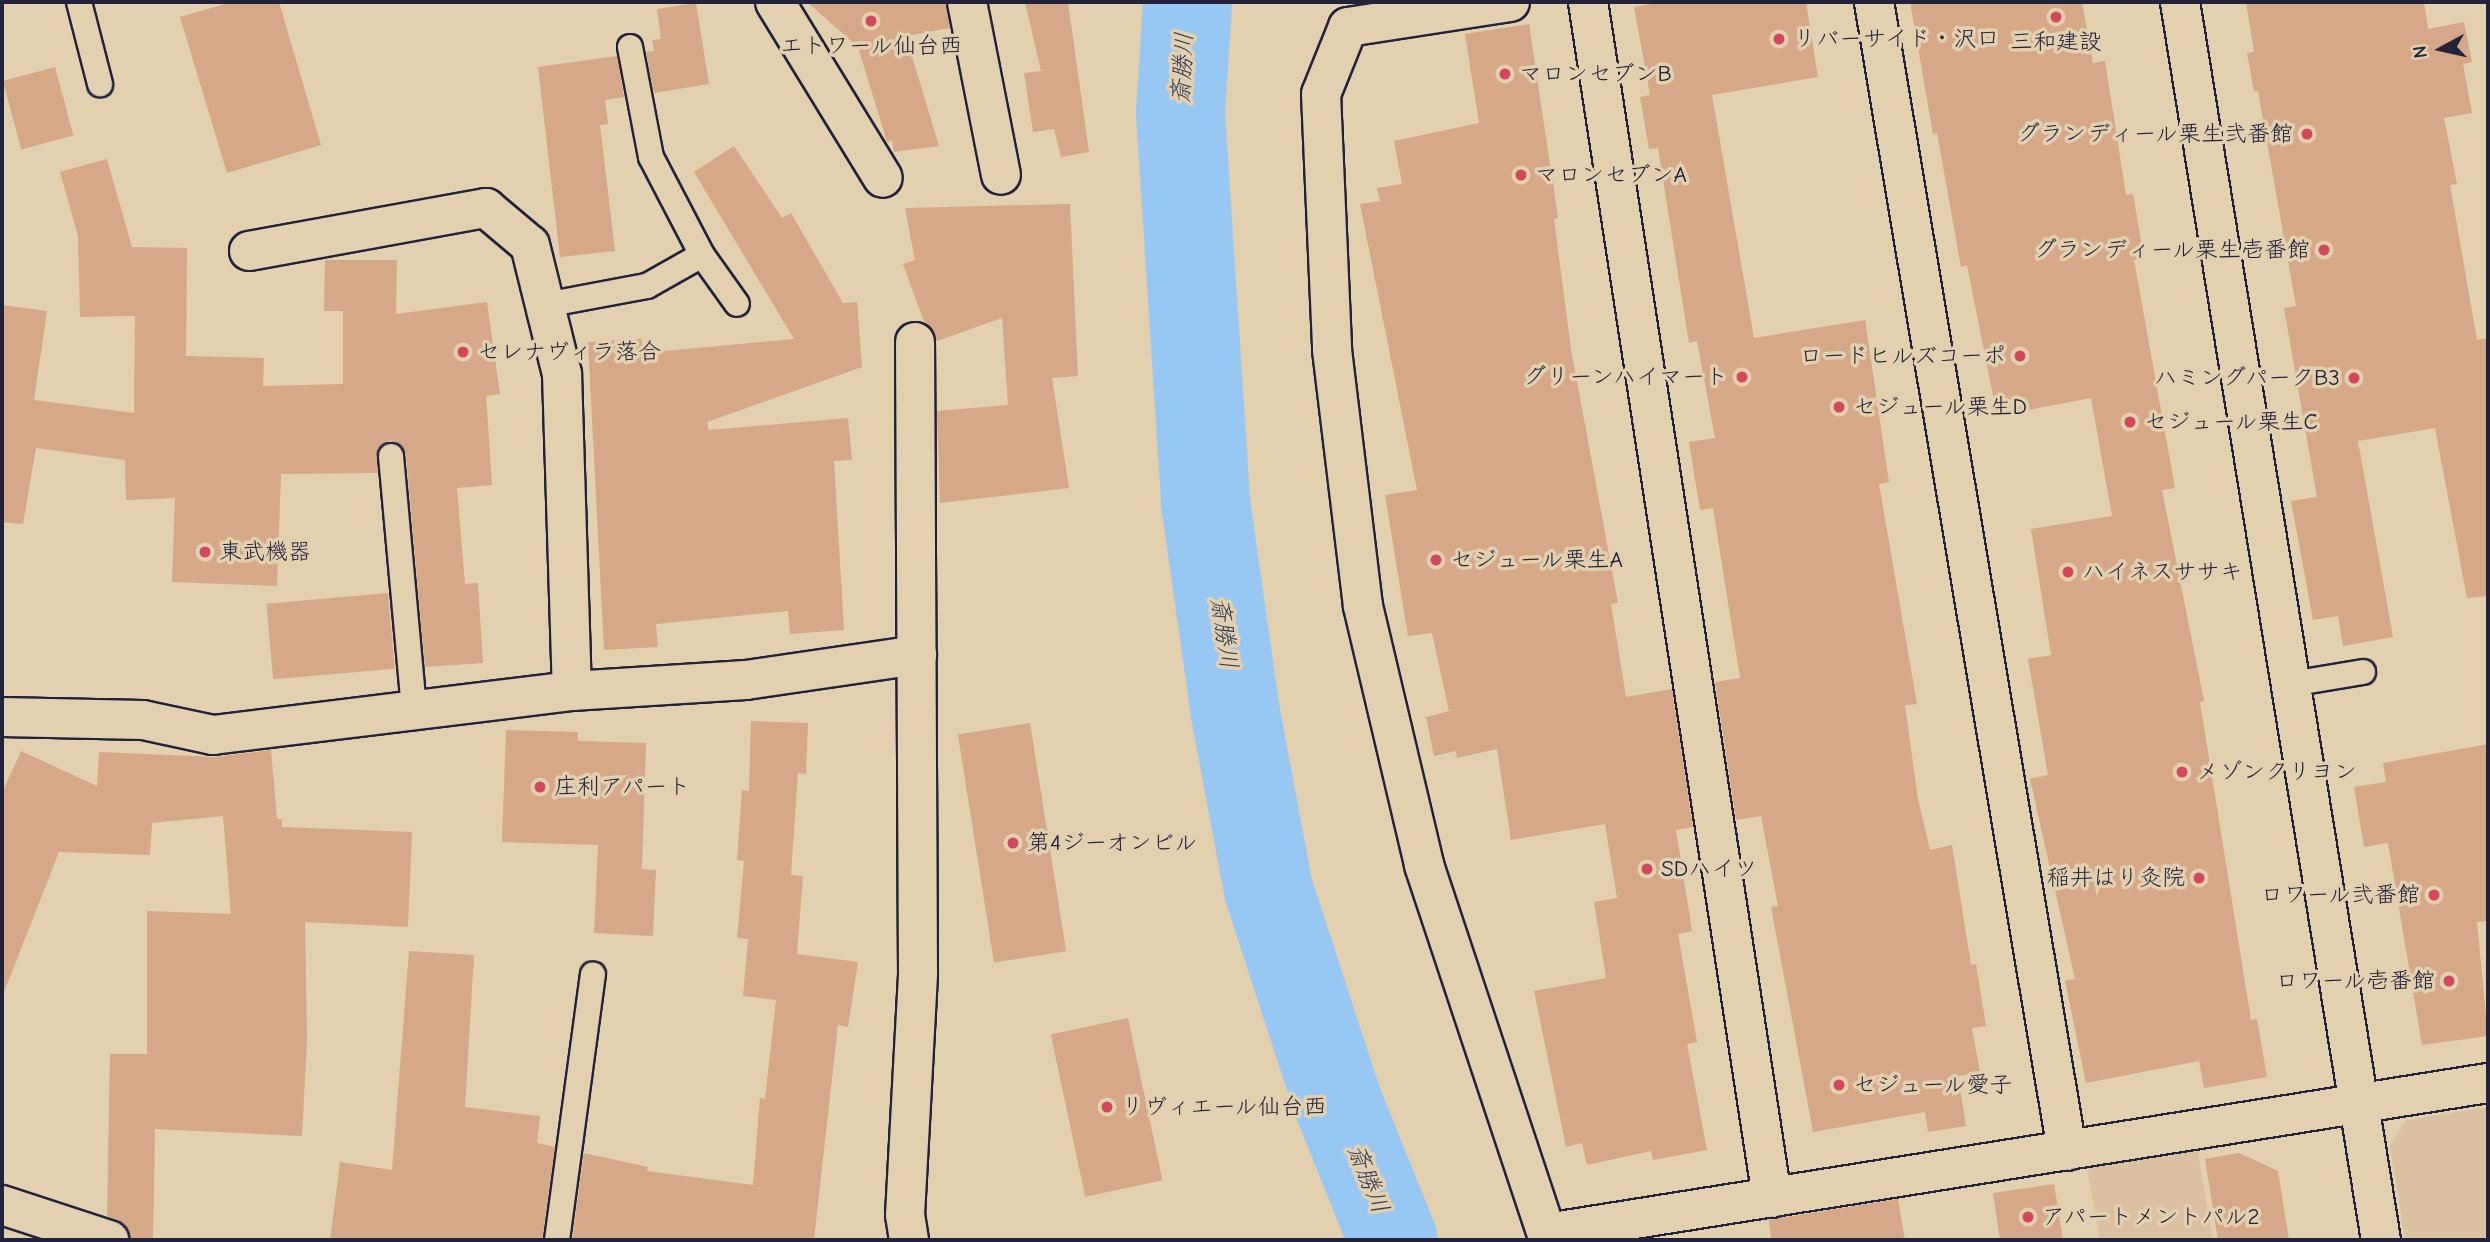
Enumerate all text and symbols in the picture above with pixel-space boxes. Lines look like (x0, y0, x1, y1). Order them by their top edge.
marker: 三和建設 (2048, 9, 2064, 25)
marker: エトワール仙台西 (863, 13, 879, 29)
north arrow (2406, 14, 2476, 84)
place label: リバーサイド・沢口 (1793, 25, 2000, 53)
place label: 三和建設 (2010, 28, 2102, 56)
water label: 斎勝川 (1167, 31, 1199, 105)
marker: リバーサイド・沢口 (1771, 31, 1787, 47)
place label: エトワール仙台西 (779, 32, 963, 60)
text: N (2408, 44, 2432, 60)
place label: マロンセブンB (1519, 60, 1671, 88)
marker: マロンセブンB (1497, 66, 1513, 82)
place label: グランディール栗生弐番館 (2017, 120, 2293, 148)
marker: グランディール栗生弐番館 (2299, 126, 2315, 142)
place label: マロンセブンA (1535, 161, 1686, 189)
marker: マロンセブンA (1513, 167, 1529, 183)
place label: グランディール栗生壱番館 (2034, 236, 2310, 264)
marker: グランディール栗生壱番館 (2316, 242, 2332, 258)
place label: セレナヴィラ落合 (477, 338, 661, 366)
place label: ロードヒルズコーポ (1799, 342, 2006, 370)
marker: セレナヴィラ落合 (455, 344, 471, 360)
marker: ロードヒルズコーポ (2012, 348, 2028, 364)
place label: グリーンハイマート (1521, 363, 1728, 391)
place label: ハミングパークB3 (2153, 364, 2340, 392)
marker: グリーンハイマート (1734, 369, 1750, 385)
marker: ハミングパークB3 (2346, 370, 2362, 386)
place label: セジュール栗生D (1853, 393, 2028, 421)
marker: セジュール栗生D (1831, 399, 1847, 415)
place label: セジュール栗生C (2144, 408, 2319, 436)
marker: セジュール栗生C (2122, 414, 2138, 430)
place label: 東武機器 (219, 538, 311, 566)
marker: 東武機器 (197, 544, 213, 560)
place label: セジュール栗生A (1450, 546, 1624, 574)
marker: セジュール栗生A (1428, 552, 1444, 568)
place label: ハイネスササキ (2082, 558, 2243, 586)
marker: ハイネスササキ (2060, 564, 2076, 580)
water label: 斎勝川 (1205, 595, 1243, 671)
place label: メゾンクリヨン (2196, 758, 2357, 786)
marker: メゾンクリヨン (2174, 764, 2190, 780)
place label: 庄利アパート (554, 773, 692, 801)
marker: 庄利アパート (532, 779, 548, 795)
place label: 第4ジーオンビル (1027, 829, 1199, 857)
marker: 第4ジーオンビル (1005, 835, 1021, 851)
place label: SDハイツ (1661, 855, 1757, 883)
marker: SDハイツ (1639, 861, 1655, 877)
place label: 稲井はり灸院 (2047, 864, 2185, 892)
marker: 稲井はり灸院 (2191, 870, 2207, 886)
place label: ロワール弐番館 (2259, 881, 2420, 909)
marker: ロワール弐番館 (2426, 887, 2442, 903)
place label: ロワール壱番館 (2274, 967, 2435, 995)
marker: ロワール壱番館 (2441, 973, 2457, 989)
place label: セジュール愛子 (1853, 1071, 2014, 1099)
marker: セジュール愛子 (1831, 1077, 1847, 1093)
place label: リヴィエール仙台西 (1121, 1093, 1328, 1121)
marker: リヴィエール仙台西 (1099, 1099, 1115, 1115)
water label: 斎勝川 (1341, 1140, 1395, 1218)
place label: アパートメントパル2 (2042, 1203, 2261, 1231)
marker: アパートメントパル2 (2020, 1209, 2036, 1225)

